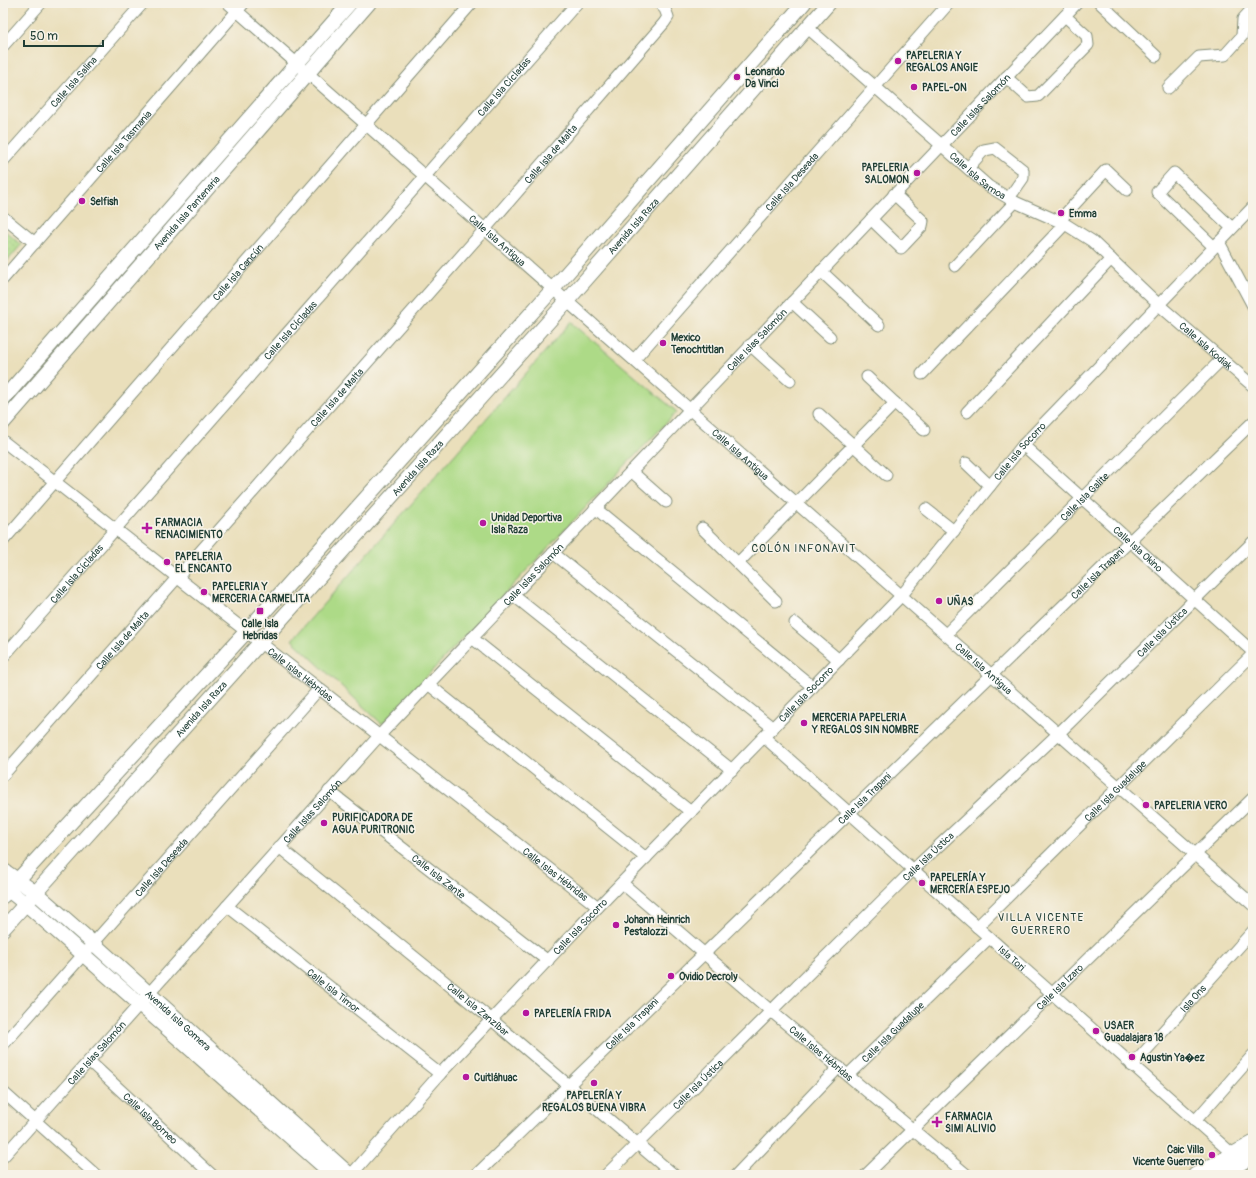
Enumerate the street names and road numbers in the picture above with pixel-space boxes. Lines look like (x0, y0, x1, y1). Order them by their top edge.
street label: Calle Isla Salina (48, 54, 100, 110)
street label: Calle Isla Cícladas (475, 55, 534, 119)
street label: Calle Islas Salomón (948, 72, 1014, 139)
street label: Calle Isla Tasmania (94, 108, 155, 175)
street label: Calle Isla de Malta (522, 122, 580, 186)
street label: Calle Isla Deseada (763, 150, 821, 214)
street label: Calle Isla Samoa (947, 150, 1008, 202)
street label: Avenida Isla Pantenaria (151, 173, 223, 253)
street label: Avenida Isla Raza (606, 196, 662, 257)
street label: Calle Isla Antigua (466, 213, 528, 269)
street label: Calle Isla Cancún (210, 241, 267, 303)
street label: Calle Isla Cícladas (262, 298, 320, 363)
street label: Calle Islas Salomón (725, 306, 790, 374)
street label: Calle Isla Kodiak (1176, 320, 1235, 373)
street label: Calle Isla de Malta (308, 366, 367, 430)
street label: Calle Isla Socorro (992, 420, 1049, 483)
street label: Calle Isla Antigua (709, 427, 771, 483)
street label: Avenida Isla Raza (390, 438, 446, 499)
street label: Calle Isla Galite (1058, 470, 1112, 524)
street label: Calle Isla Okino (1110, 524, 1165, 575)
street label: Calle Islas Salomón (501, 541, 567, 609)
street label: Calle Isla Cícladas (48, 542, 106, 606)
street label: Calle Isla Trapani (1069, 545, 1127, 602)
street label: Calle Isla Ústica (1135, 605, 1190, 660)
street label: Calle Isla de Malta (94, 609, 152, 673)
street label: Calle Isla Antigua (952, 641, 1014, 697)
street label: Calle Islas Hébridas (265, 646, 335, 704)
street label: Calle Isla Socorro (776, 664, 837, 725)
street label: Avenida Isla Raza (173, 679, 230, 740)
street label: Calle Isla Guadalupe (1082, 758, 1149, 824)
street label: Calle Isla Trapani (836, 770, 894, 827)
street label: Calle Islas Salomón (281, 777, 345, 846)
street label: Calle Isla Ústica (900, 830, 957, 884)
street label: Calle Isla Deseada (133, 836, 191, 899)
street label: Calle Islas Hébridas (520, 845, 591, 904)
street label: Calle Isla Zante (409, 852, 468, 902)
street label: Calle Isla Socorro (551, 896, 611, 958)
street label: Isla Tori (995, 943, 1028, 974)
street label: Calle Isla Ízaro (1034, 961, 1086, 1013)
street label: Calle Isla Timor (304, 966, 362, 1016)
street label: Calle Isla Zanzíbar (444, 981, 512, 1039)
street label: Isla Ons (1178, 982, 1209, 1015)
street label: Avenida Isla Gomera (142, 988, 213, 1054)
street label: Calle Isla Trapani (603, 996, 661, 1053)
street label: Calle Isla Guadalupe (859, 1000, 927, 1065)
street label: Calle Islas Salomón (65, 1019, 129, 1088)
street label: Calle Islas Hébridas (786, 1024, 855, 1084)
street label: Calle Isla Ústica (671, 1057, 726, 1112)
street label: Calle Isla Borneo (120, 1091, 180, 1147)

